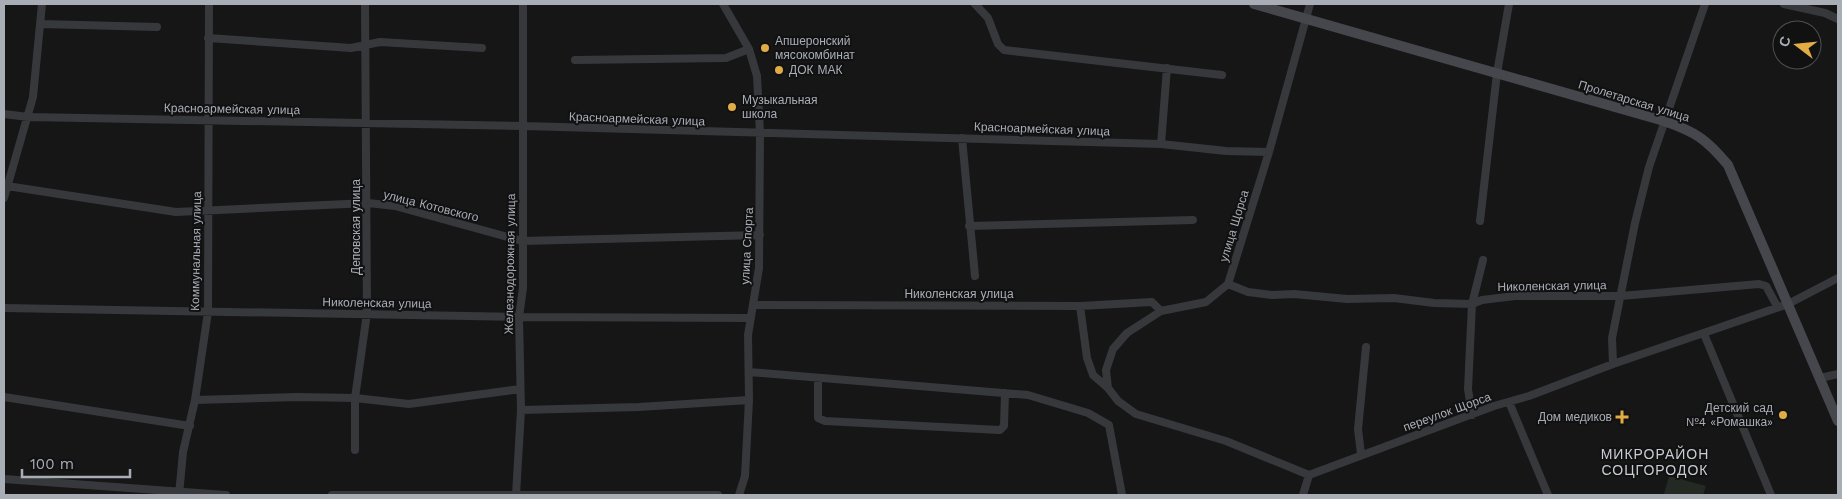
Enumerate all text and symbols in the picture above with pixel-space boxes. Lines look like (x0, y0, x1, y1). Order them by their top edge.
north arrow (1772, 20, 1822, 70)
place label: Апшеронский мясокомбинат (775, 34, 855, 62)
text: С (1775, 34, 1794, 48)
marker: Апшеронский мясокомбинат (759, 42, 771, 54)
place label: ДОК МАК (789, 63, 843, 77)
marker: ДОК МАК (773, 64, 785, 76)
street label: Пролетарская улица (1577, 77, 1692, 125)
place label: Музыкальная школа (742, 93, 818, 121)
street label: Красноармейская улица (164, 101, 301, 117)
marker: Музыкальная школа (726, 101, 738, 113)
street label: Красноармейская улица (569, 110, 706, 128)
street label: Красноармейская улица (974, 120, 1111, 138)
street label: Деповская улица (349, 179, 363, 275)
street label: улица Котовского (382, 187, 480, 225)
street label: улица Щорса (1216, 188, 1252, 264)
street label: Коммунальная улица (188, 191, 204, 311)
street label: Железнодорожная улица (502, 193, 518, 335)
street label: улица Спорта (738, 207, 756, 285)
street label: Николенская улица (1497, 278, 1607, 294)
street label: Николенская улица (904, 287, 1014, 301)
street label: Николенская улица (322, 295, 432, 311)
street label: переулок Щорса (1401, 389, 1493, 434)
place label: Детский сад №4 «Ромашка» (1686, 401, 1773, 429)
marker: Детский сад №4 «Ромашка» (1777, 409, 1789, 421)
place label: Дом медиков (1538, 410, 1612, 424)
marker: Дом медиков (1616, 411, 1628, 423)
district label: МИКРОРАЙОН СОЦГОРОДОК (1601, 445, 1709, 478)
scale bar (22, 446, 130, 478)
text: 100 m (30, 455, 74, 473)

